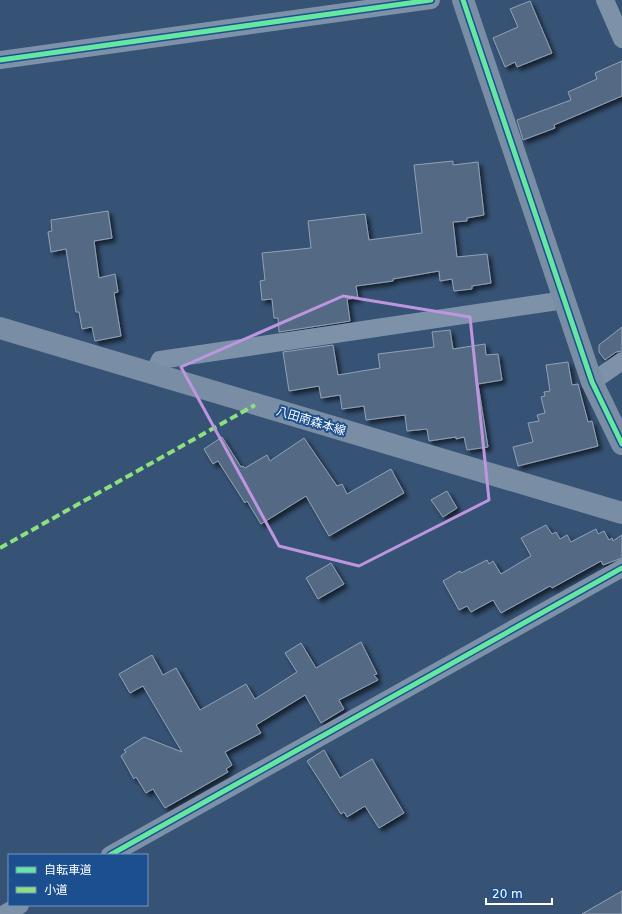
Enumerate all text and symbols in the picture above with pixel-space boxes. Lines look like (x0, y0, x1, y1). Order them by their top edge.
street label: 八田南森本線 (275, 404, 347, 438)
legend (8, 854, 148, 906)
text: 自転車道 (44, 863, 92, 877)
scale bar (486, 880, 552, 906)
text: 小道 (44, 883, 68, 897)
text: 20 m (492, 887, 523, 901)

